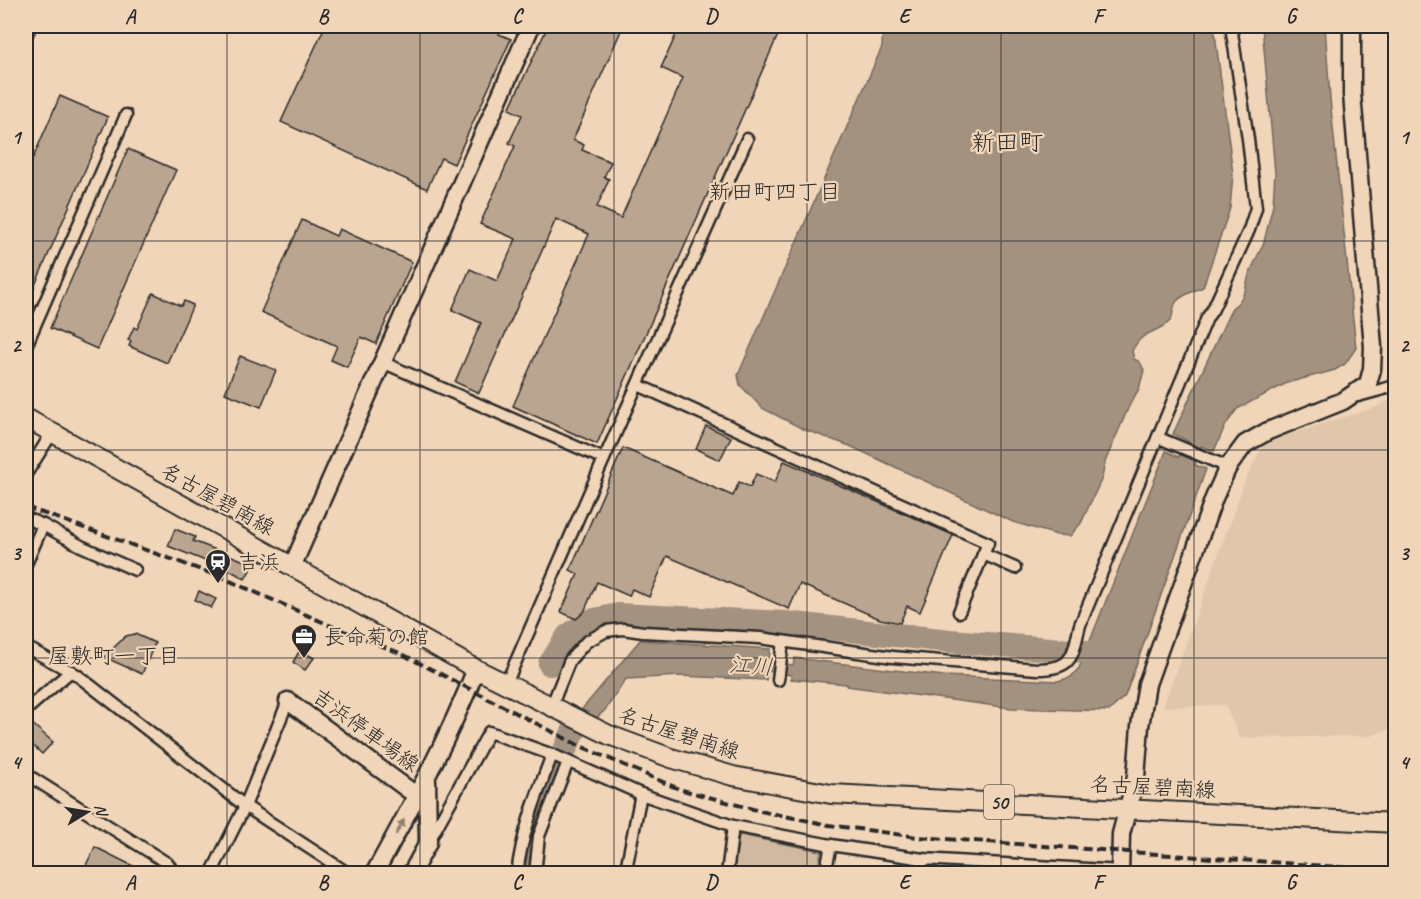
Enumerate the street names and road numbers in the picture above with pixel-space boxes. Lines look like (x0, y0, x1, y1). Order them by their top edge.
street label: 名古屋碧南線 (157, 457, 279, 541)
street label: 吉浜停車場線 (307, 682, 425, 778)
street label: 名古屋碧南線 (615, 701, 743, 765)
street label: 名古屋碧南線 (1089, 771, 1217, 803)
road number: 50 (984, 785, 1014, 819)

